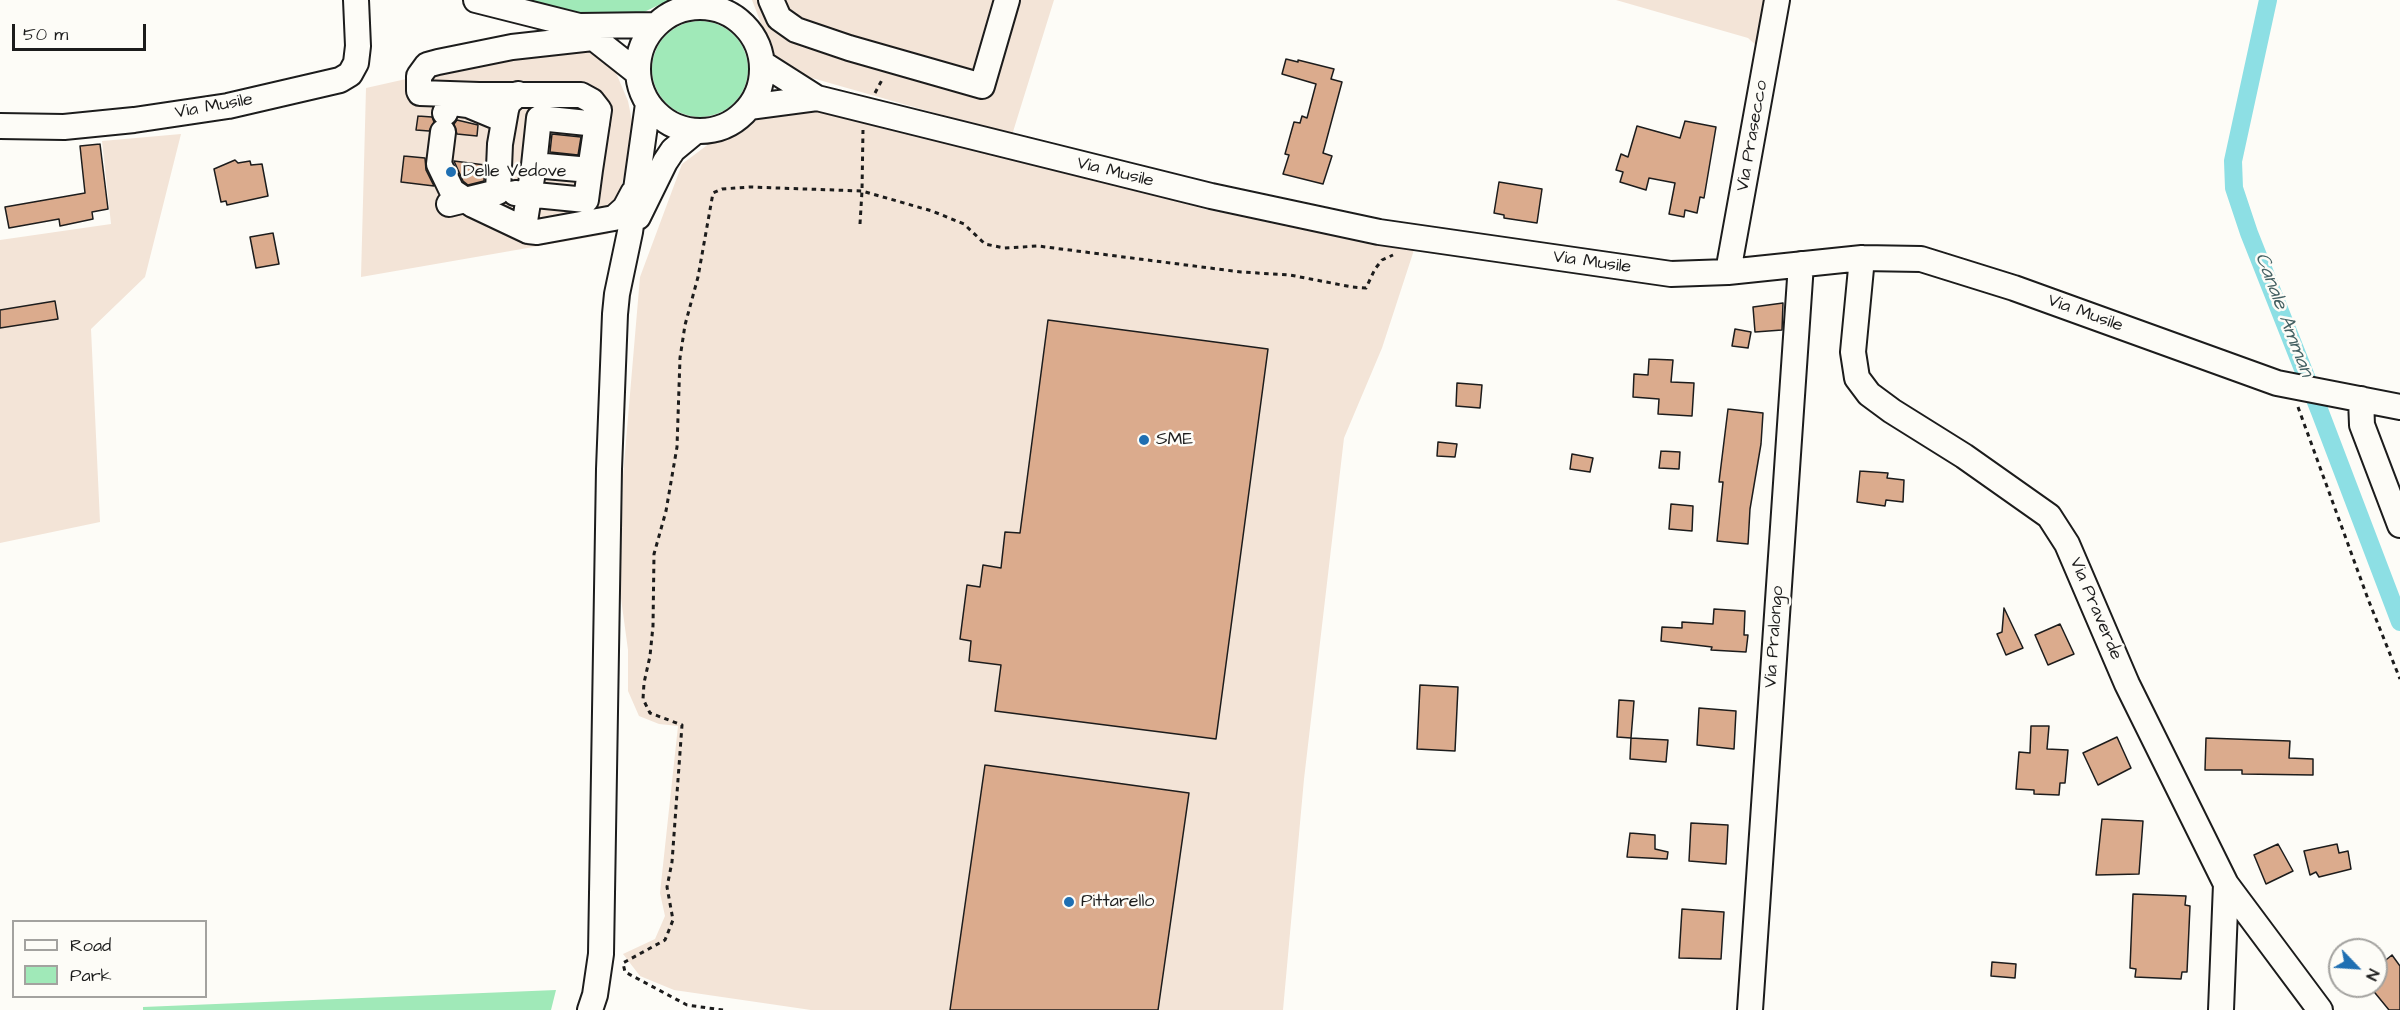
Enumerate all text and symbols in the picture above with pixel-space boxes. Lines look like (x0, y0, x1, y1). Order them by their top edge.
scale bar (15, 12, 148, 50)
text: 50 m (23, 22, 68, 47)
street label: Via Prasecco (1733, 79, 1773, 193)
street label: Via Musile (173, 90, 255, 124)
street label: Via Musile (1074, 153, 1156, 193)
place label: Delle Vedove (463, 161, 566, 183)
marker: Delle Vedove (444, 165, 458, 179)
street label: Via Musile (1552, 247, 1632, 279)
water label: Canale Amman (2248, 250, 2318, 380)
street label: Via Musile (2044, 290, 2126, 338)
place label: SME (1156, 429, 1193, 451)
marker: SME (1137, 433, 1151, 447)
street label: Via Praverde (2064, 555, 2126, 663)
street label: Via Pralongo (1761, 585, 1789, 689)
place label: Pittarello (1081, 891, 1154, 913)
marker: Pittarello (1062, 895, 1076, 909)
legend (12, 920, 207, 998)
text: Road (70, 933, 111, 958)
north arrow (2328, 938, 2388, 998)
text: Park (70, 963, 112, 988)
text: N (2360, 966, 2385, 984)

